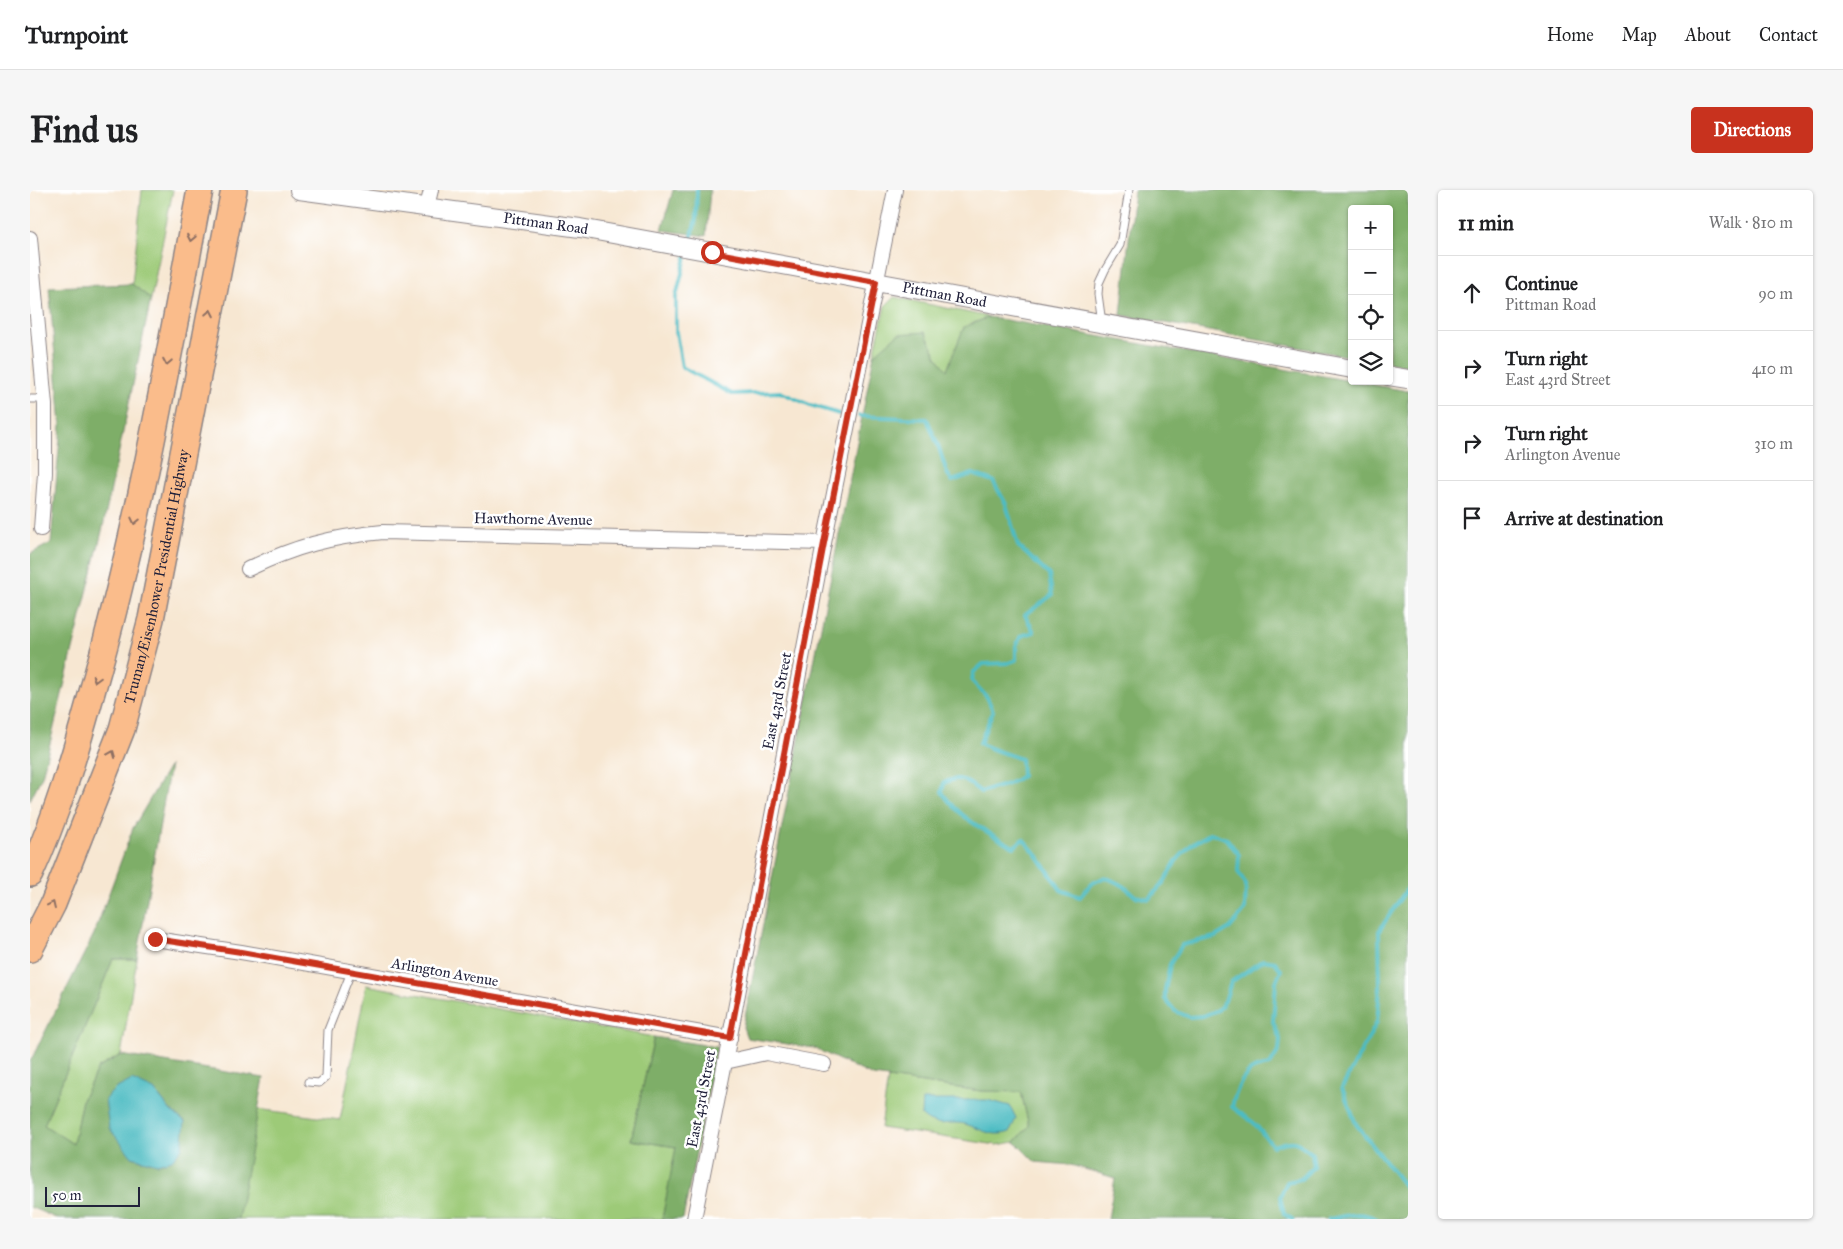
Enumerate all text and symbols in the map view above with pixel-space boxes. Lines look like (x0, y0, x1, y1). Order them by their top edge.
text: Turnpoint (25, 20, 128, 50)
text: Home (1547, 24, 1594, 46)
text: Map (1622, 24, 1657, 46)
text: About (1685, 24, 1731, 46)
text: Contact (1759, 24, 1818, 46)
button: Directions (1691, 107, 1813, 153)
text: Find us (30, 109, 138, 152)
map controls (1348, 205, 1393, 385)
button: + (1348, 205, 1393, 250)
street label: Pittman Road (502, 209, 590, 238)
text: 11 min (1458, 210, 1514, 236)
text: Walk · 810 m (1709, 213, 1793, 232)
one-way arrow (187, 233, 197, 242)
route start (701, 241, 724, 264)
button: − (1348, 250, 1393, 295)
text: Continue (1505, 272, 1578, 295)
street label: Pittman Road (901, 278, 989, 311)
icon: ahead (1458, 279, 1486, 307)
text: 90 m (1758, 284, 1793, 303)
button: locate (1348, 295, 1393, 340)
text: Pittman Road (1505, 295, 1596, 314)
one-way arrow (205, 309, 215, 318)
button: layers (1348, 340, 1393, 385)
text: Turn right (1505, 347, 1588, 370)
icon: right (1458, 354, 1486, 382)
one-way arrow (163, 358, 173, 366)
text: 410 m (1752, 359, 1793, 378)
text: East 43rd Street (1505, 370, 1611, 389)
text: Turn right (1505, 422, 1588, 445)
icon: right (1458, 429, 1486, 457)
text: 310 m (1754, 434, 1793, 453)
text: Arlington Avenue (1505, 445, 1621, 464)
street label: Truman/Eisenhower Presidential Highway (120, 447, 193, 706)
icon: arrive (1458, 504, 1486, 532)
text: Arrive at destination (1505, 507, 1663, 530)
street label: Hawthorne Avenue (474, 509, 592, 529)
one-way arrow (130, 517, 141, 526)
street label: East 43rd Street (759, 650, 795, 751)
one-way arrow (91, 675, 102, 683)
one-way arrow (105, 750, 116, 759)
one-way arrow (45, 901, 56, 910)
route end (144, 928, 167, 951)
street label: Arlington Avenue (389, 954, 500, 990)
street label: East 43rd Street (683, 1048, 719, 1149)
scale bar (45, 1184, 140, 1207)
text: 50 m (52, 1187, 81, 1204)

